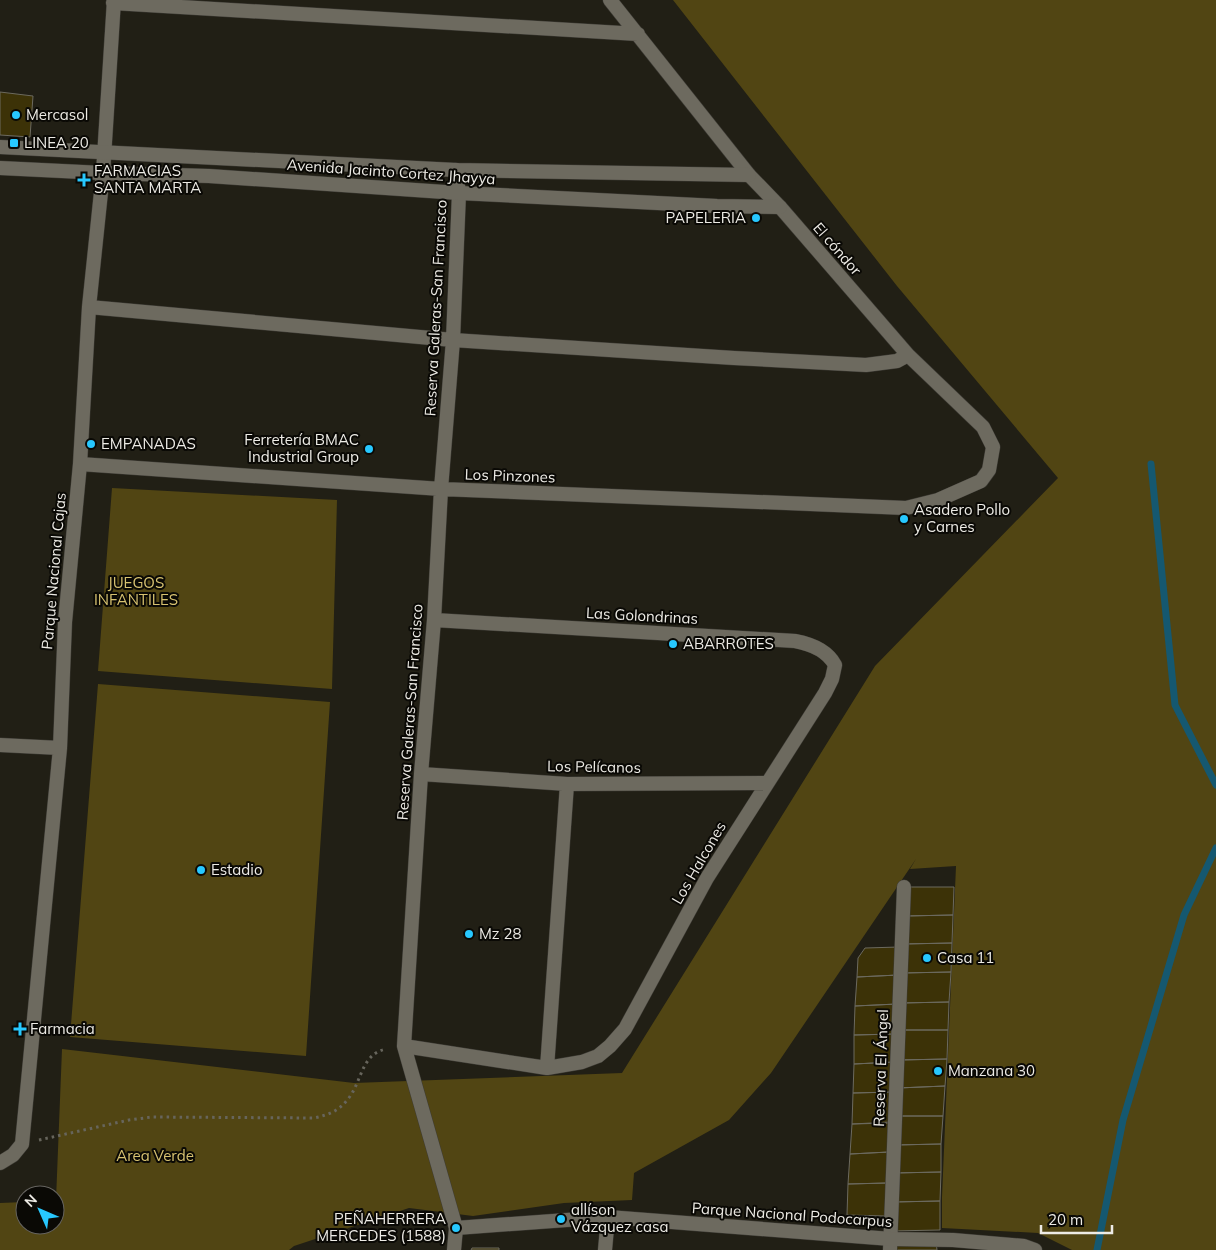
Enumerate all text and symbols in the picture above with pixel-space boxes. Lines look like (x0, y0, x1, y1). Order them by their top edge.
place label: Mercasol (26, 105, 88, 124)
marker: Mercasol (10, 109, 22, 121)
place label: LINEA 20 (24, 133, 89, 152)
marker: LINEA 20 (8, 137, 20, 149)
street label: Avenida Jacinto Cortez Jhayya (286, 155, 496, 188)
place label: FARMACIAS SANTA MARTA (94, 161, 201, 197)
marker: FARMACIAS SANTA MARTA (78, 174, 90, 186)
street label: Reserva Galeras-San Francisco (420, 199, 451, 417)
place label: PAPELERIA (665, 208, 746, 227)
marker: PAPELERIA (750, 212, 762, 224)
street label: El cóndor (809, 218, 866, 279)
place label: Ferretería BMAC Industrial Group (244, 430, 359, 466)
place label: EMPANADAS (101, 434, 196, 453)
marker: EMPANADAS (85, 438, 97, 450)
marker: Ferretería BMAC Industrial Group (363, 443, 375, 455)
street label: Los Pinzones (464, 464, 556, 487)
street label: Parque Nacional Cajas (37, 492, 70, 650)
place label: Asadero Pollo y Carnes (914, 500, 1010, 536)
marker: Asadero Pollo y Carnes (898, 513, 910, 525)
park label: JUEGOS INFANTILES (94, 573, 178, 609)
street label: Reserva Galeras-San Francisco (392, 603, 427, 821)
street label: Las Golondrinas (585, 603, 699, 628)
place label: ABARROTES (683, 634, 774, 653)
marker: ABARROTES (667, 638, 679, 650)
street label: Los Pelícanos (547, 756, 641, 777)
street label: Los Halcones (667, 818, 730, 907)
place label: Estadio (211, 860, 262, 879)
marker: Estadio (195, 864, 207, 876)
place label: Mz 28 (479, 924, 522, 943)
marker: Mz 28 (463, 928, 475, 940)
place label: Casa 11 (937, 948, 994, 967)
marker: Casa 11 (921, 952, 933, 964)
street label: Reserva El Ángel (869, 1009, 892, 1127)
place label: Farmacia (30, 1019, 95, 1038)
marker: Farmacia (14, 1023, 26, 1035)
place label: Manzana 30 (948, 1061, 1035, 1080)
marker: Manzana 30 (932, 1065, 944, 1077)
park label: Area Verde (116, 1146, 194, 1165)
north arrow (15, 1185, 65, 1235)
text: N (21, 1191, 41, 1211)
street label: Parque Nacional Podocarpus (691, 1198, 893, 1231)
place label: allíson Vázquez casa (571, 1200, 668, 1236)
scale bar (1041, 1202, 1112, 1234)
place label: PEÑAHERRERA MERCEDES (1588) (316, 1209, 446, 1245)
text: 20 m (1048, 1210, 1083, 1229)
marker: allíson Vázquez casa (555, 1213, 567, 1225)
marker: PEÑAHERRERA MERCEDES (1588) (450, 1222, 462, 1234)

